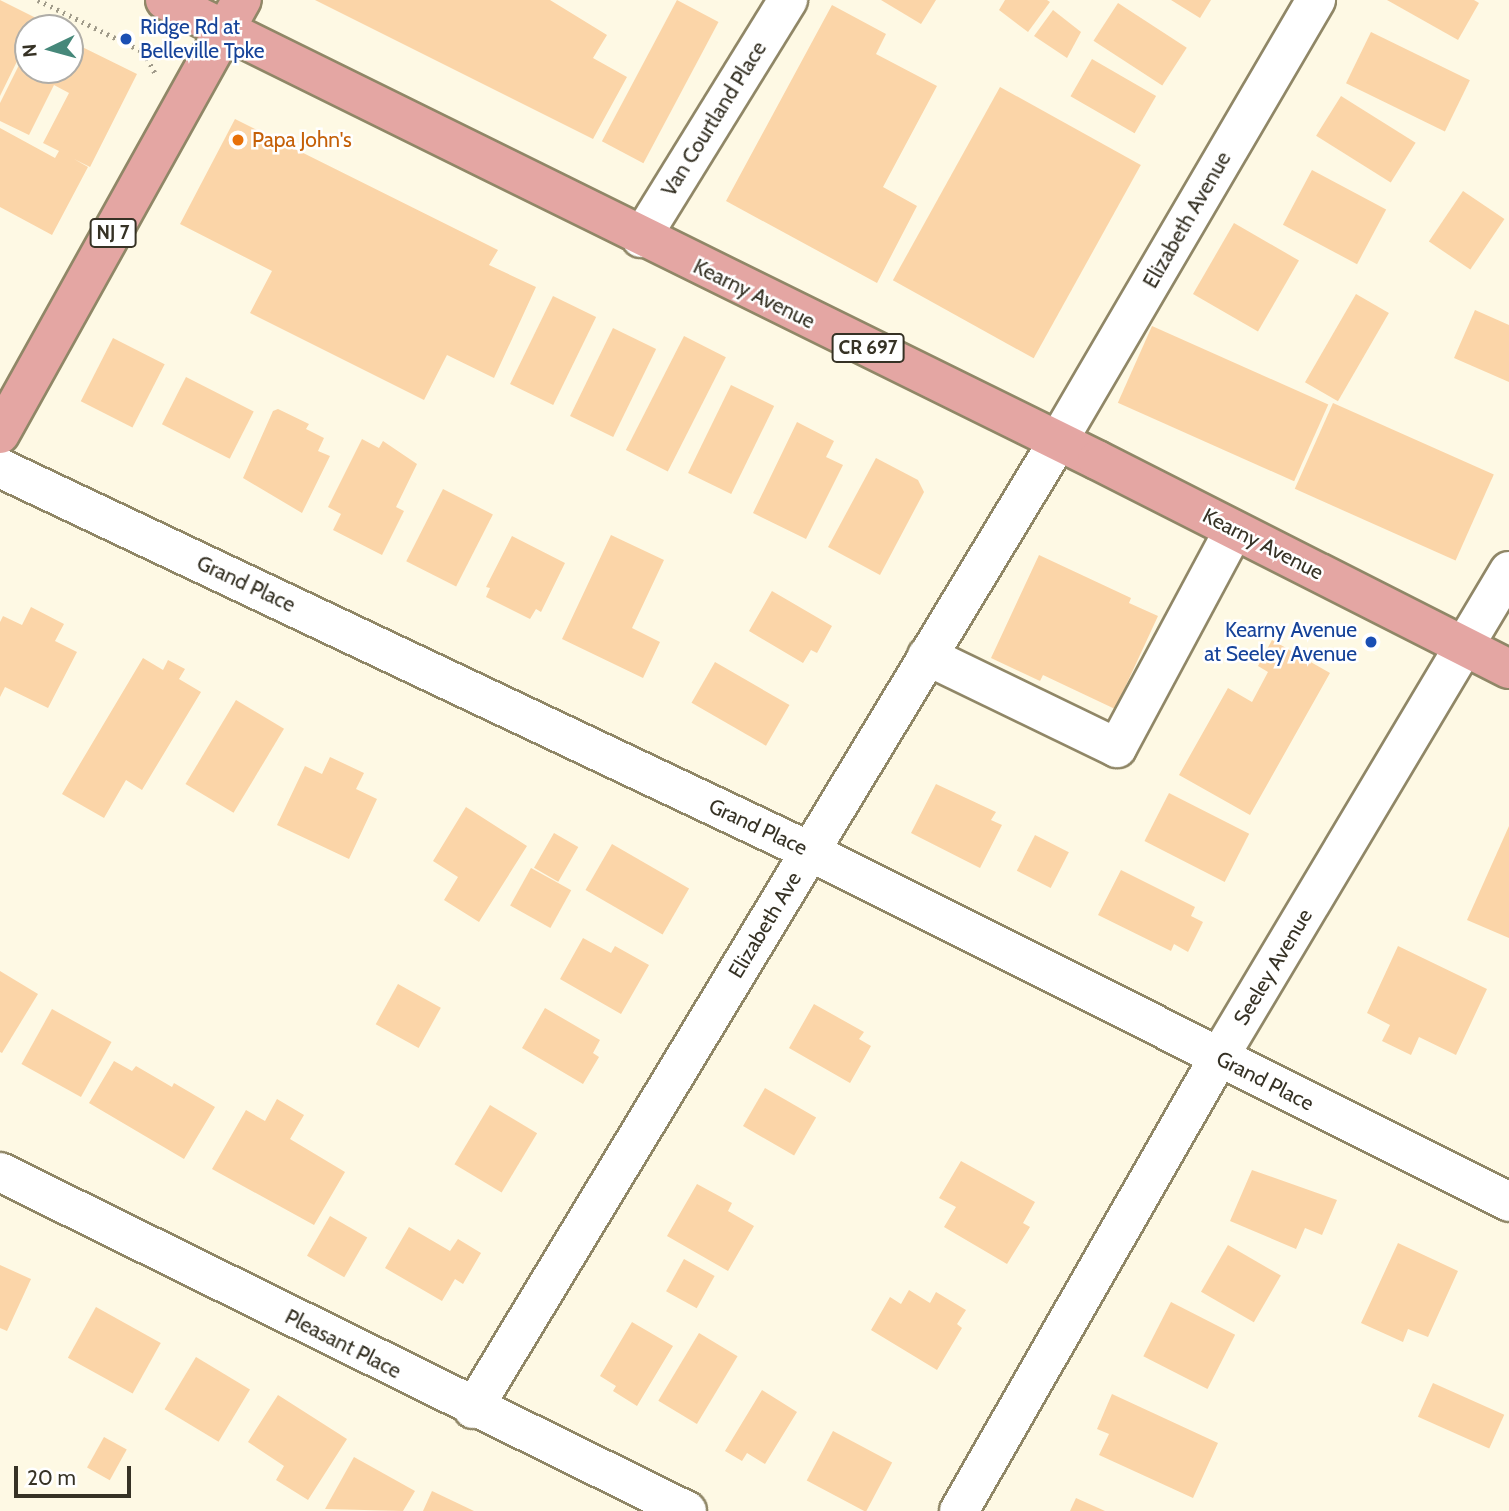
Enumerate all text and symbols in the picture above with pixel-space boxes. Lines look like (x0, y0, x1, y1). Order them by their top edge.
north arrow (14, 14, 84, 84)
place label: Ridge Rd at Belleville Tpke (140, 14, 265, 64)
marker: Ridge Rd at Belleville Tpke (118, 31, 134, 47)
street label: Van Courtland Place (656, 37, 772, 201)
text: N (18, 43, 42, 58)
place label: Papa John's (252, 127, 352, 153)
marker: Papa John's (230, 132, 246, 148)
street label: Elizabeth Avenue (1138, 147, 1236, 293)
road number: NJ 7 (88, 218, 138, 248)
street label: Kearny Avenue (689, 254, 819, 334)
road number: CR 697 (831, 332, 905, 364)
street label: Kearny Avenue (1198, 503, 1328, 585)
street label: Grand Place (193, 550, 299, 618)
place label: Kearny Avenue at Seeley Avenue (1204, 617, 1357, 667)
marker: Kearny Avenue at Seeley Avenue (1363, 634, 1379, 650)
street label: Grand Place (705, 793, 811, 861)
street label: Elizabeth Ave (723, 867, 807, 983)
street label: Seeley Avenue (1228, 904, 1318, 1030)
street label: Grand Place (1212, 1046, 1318, 1116)
street label: Pleasant Place (281, 1304, 405, 1384)
scale bar (18, 1452, 135, 1496)
text: 20 m (27, 1465, 76, 1490)

